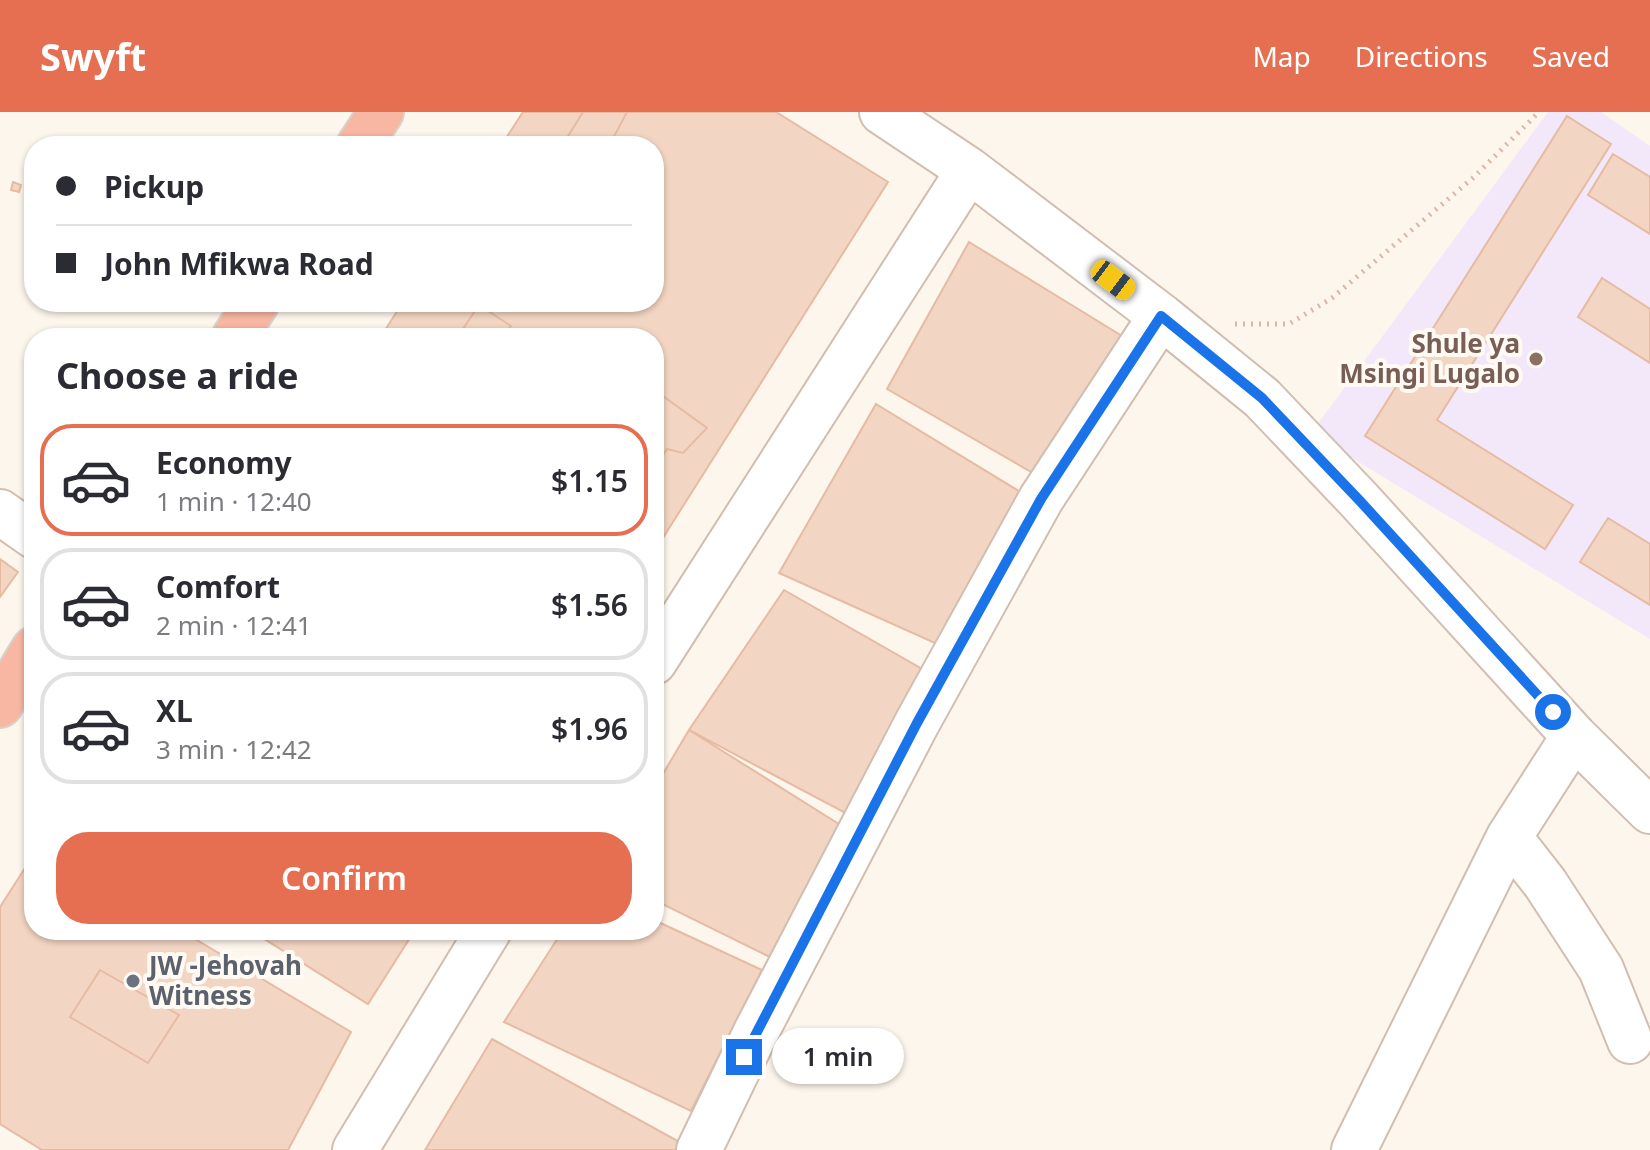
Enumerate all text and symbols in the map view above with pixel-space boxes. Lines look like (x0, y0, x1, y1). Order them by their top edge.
text: Swyft (40, 30, 146, 82)
text: Map (1252, 37, 1311, 75)
text: Directions (1355, 37, 1488, 75)
text: Saved (1532, 37, 1610, 75)
text: Pickup (104, 166, 204, 207)
text: John Mfikwa Road (104, 243, 374, 284)
car (1087, 256, 1139, 304)
place label: Shule ya Msingi Lugalo (1339, 325, 1520, 391)
marker: Shule ya Msingi Lugalo (1527, 350, 1545, 368)
text: Choose a ride (56, 351, 298, 400)
text: Economy (156, 442, 292, 483)
icon: car (60, 444, 132, 516)
text: $1.15 (551, 460, 628, 501)
text: 1 min · 12:40 (156, 483, 312, 519)
text: Comfort (156, 566, 280, 607)
icon: car (60, 568, 132, 640)
text: $1.56 (551, 584, 628, 625)
text: 2 min · 12:41 (156, 607, 312, 643)
text: XL (156, 690, 193, 731)
icon: car (60, 692, 132, 764)
route start (1535, 694, 1571, 730)
text: $1.96 (551, 708, 628, 749)
text: 3 min · 12:42 (156, 731, 312, 767)
button: Confirm (56, 832, 632, 924)
place label: JW -Jehovah Witness (147, 947, 302, 1013)
marker: JW -Jehovah Witness (124, 972, 142, 990)
callout: 1 min (772, 1029, 904, 1085)
text: 1 min (803, 1038, 873, 1074)
route end (726, 1039, 762, 1075)

